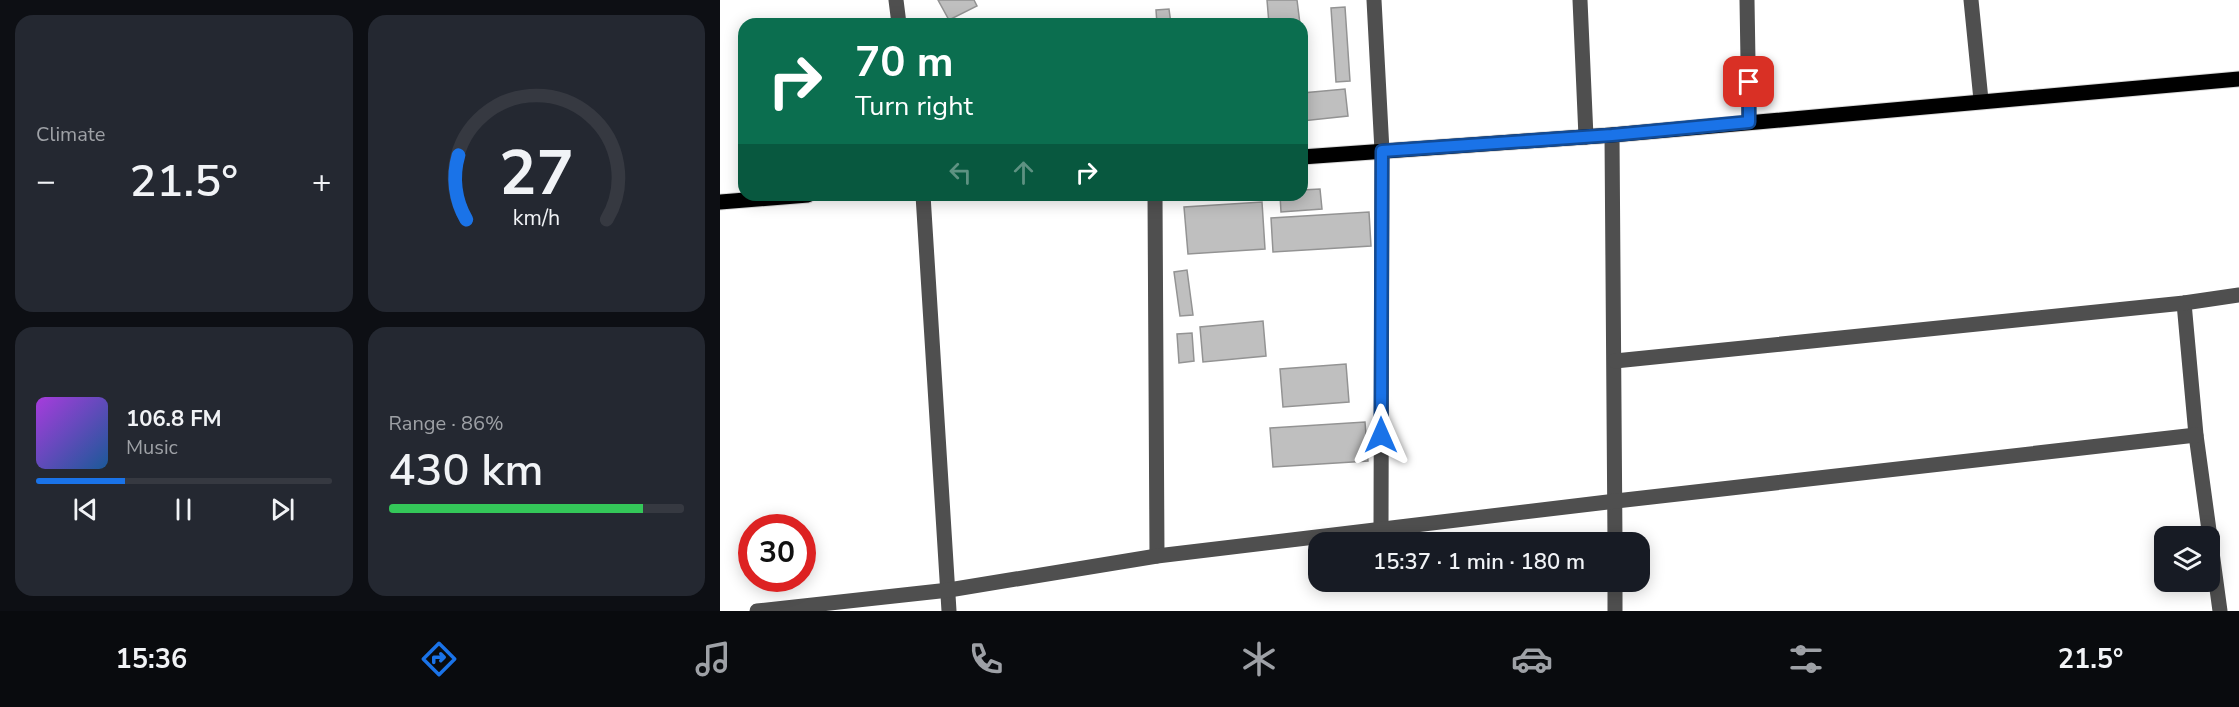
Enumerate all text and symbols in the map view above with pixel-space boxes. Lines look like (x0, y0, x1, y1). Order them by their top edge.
text: 70 m (855, 34, 954, 91)
icon: right (756, 42, 834, 120)
pin (1723, 56, 1774, 107)
icon: arrive (1732, 65, 1765, 98)
text: Turn right (855, 88, 973, 125)
text: Climate (36, 121, 105, 148)
text: 27 (499, 131, 574, 216)
text: 21.5° (129, 151, 238, 212)
icon: left (944, 156, 977, 189)
icon: ahead (1007, 156, 1040, 189)
icon: right (1070, 156, 1103, 189)
text: − (36, 159, 56, 204)
text: + (312, 159, 331, 204)
text: km/h (513, 204, 560, 234)
position arrow (1349, 403, 1413, 467)
text: 106.8 FM (126, 404, 222, 434)
text: Range · 86% (389, 410, 504, 437)
text: Music (126, 434, 178, 461)
text: 430 km (389, 440, 544, 501)
icon: previous (69, 493, 102, 526)
icon: pause (167, 493, 200, 526)
icon: next (266, 493, 299, 526)
speed limit sign: 30 (738, 514, 816, 592)
map controls (2154, 526, 2220, 592)
button: layers (2154, 526, 2220, 592)
text: 15:37 · 1 min · 180 m (1373, 547, 1585, 577)
icon: directions (418, 638, 460, 680)
icon: music (692, 638, 734, 680)
icon: phone (965, 638, 1007, 680)
icon: climate (1238, 638, 1280, 680)
icon: car (1511, 638, 1553, 680)
icon: filters (1785, 638, 1827, 680)
text: 15:36 (116, 641, 187, 678)
text: 21.5° (2058, 641, 2123, 678)

